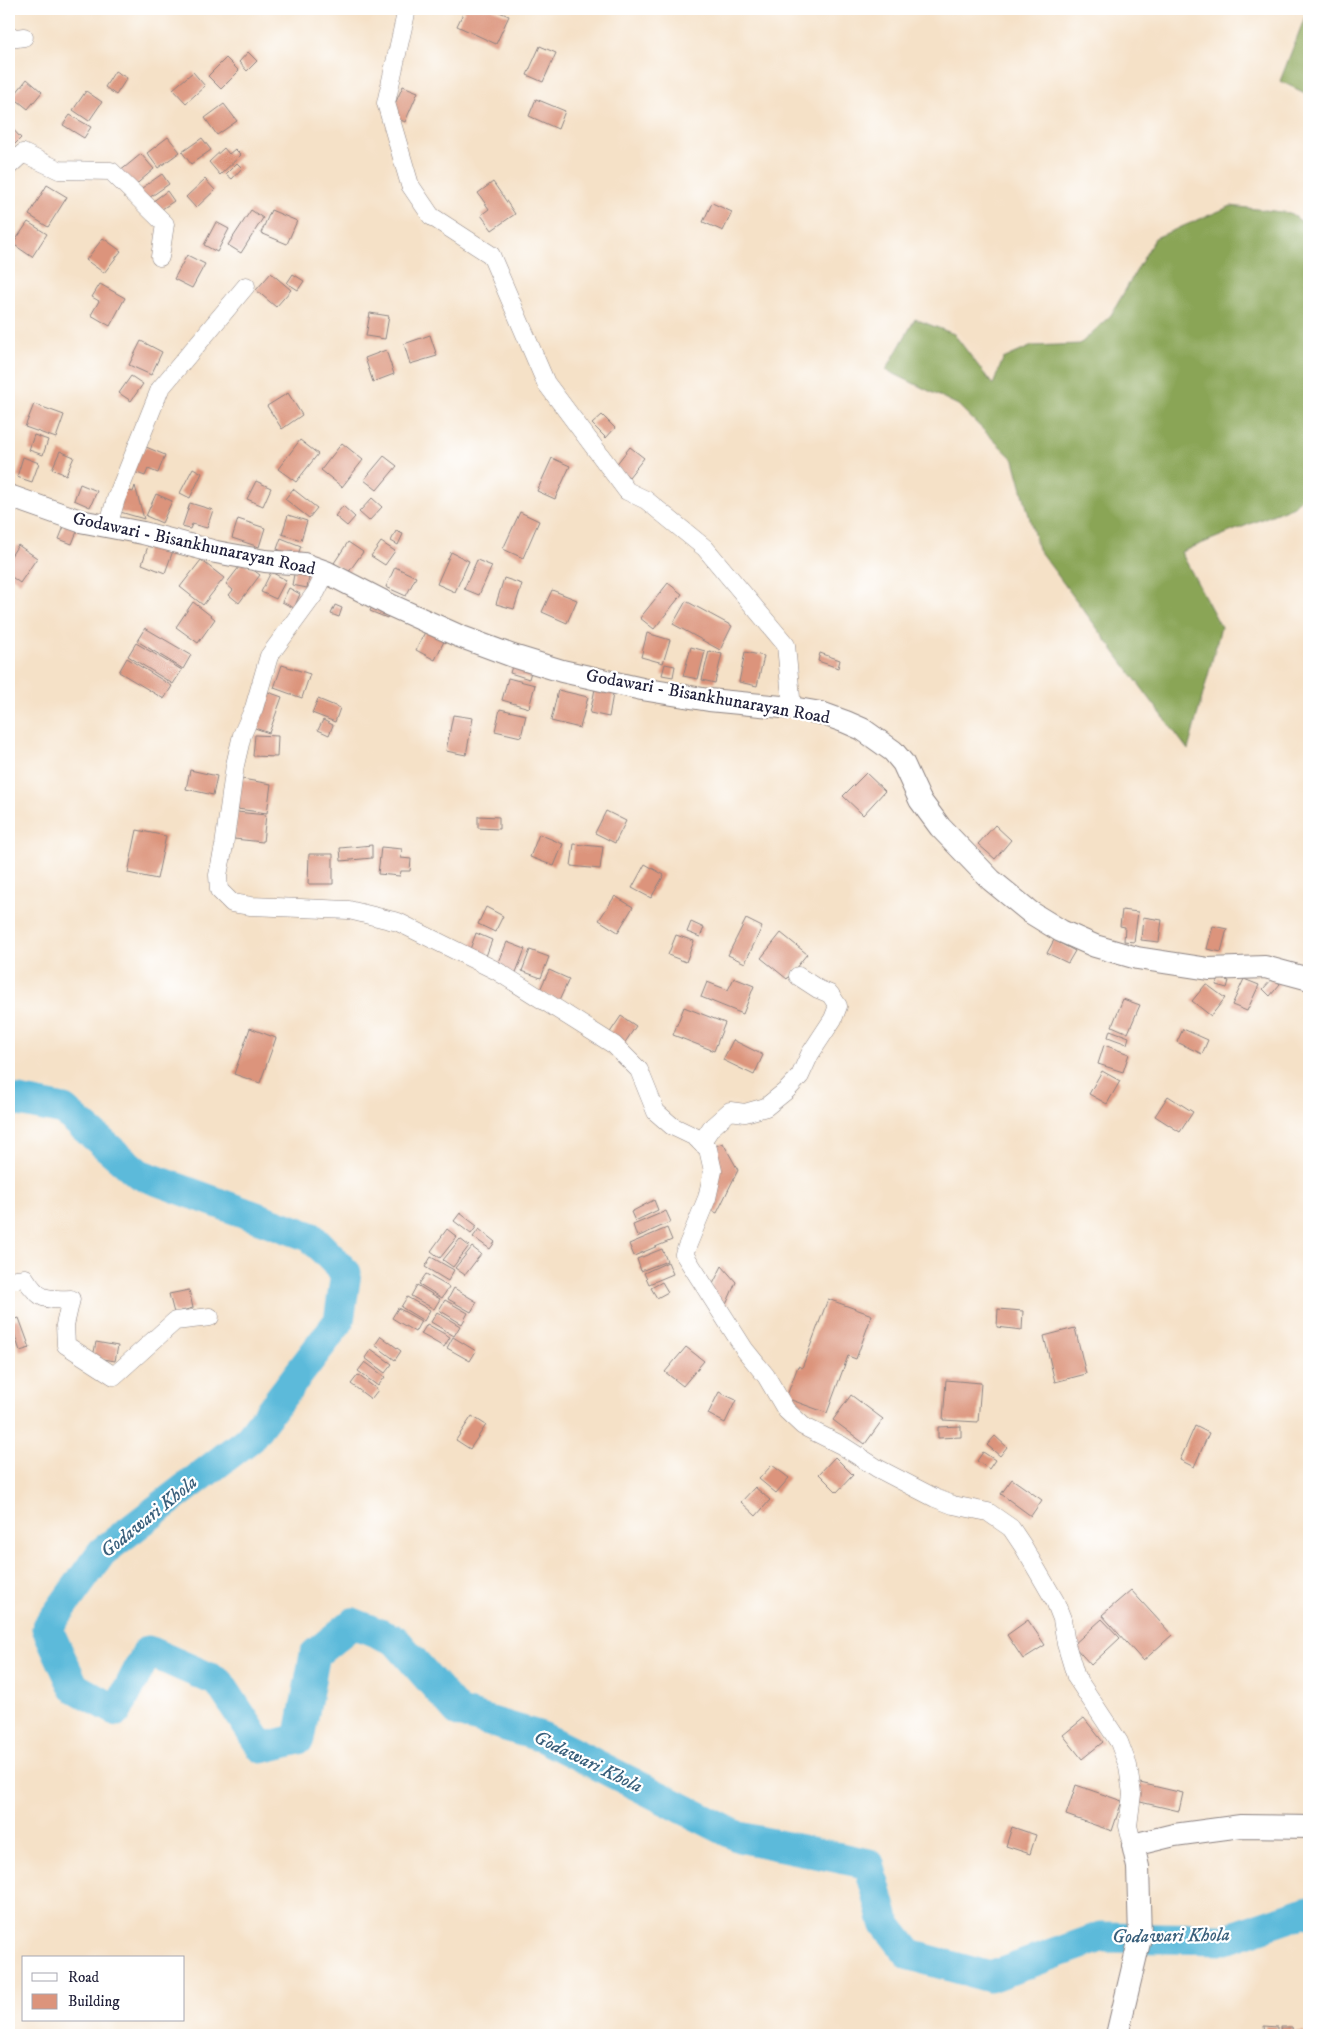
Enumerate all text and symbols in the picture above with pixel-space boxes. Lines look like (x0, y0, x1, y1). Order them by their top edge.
street label: Godawari - Bisankhunarayan Road (71, 508, 317, 580)
street label: Godawari - Bisankhunarayan Road (584, 665, 832, 729)
water label: Godawari Khola (96, 1471, 202, 1563)
water label: Godawari Khola (530, 1726, 646, 1798)
water label: Godawari Khola (1112, 1923, 1230, 1949)
legend (22, 1956, 185, 2022)
text: Road (68, 1968, 100, 1987)
text: Building (68, 1992, 120, 2011)

